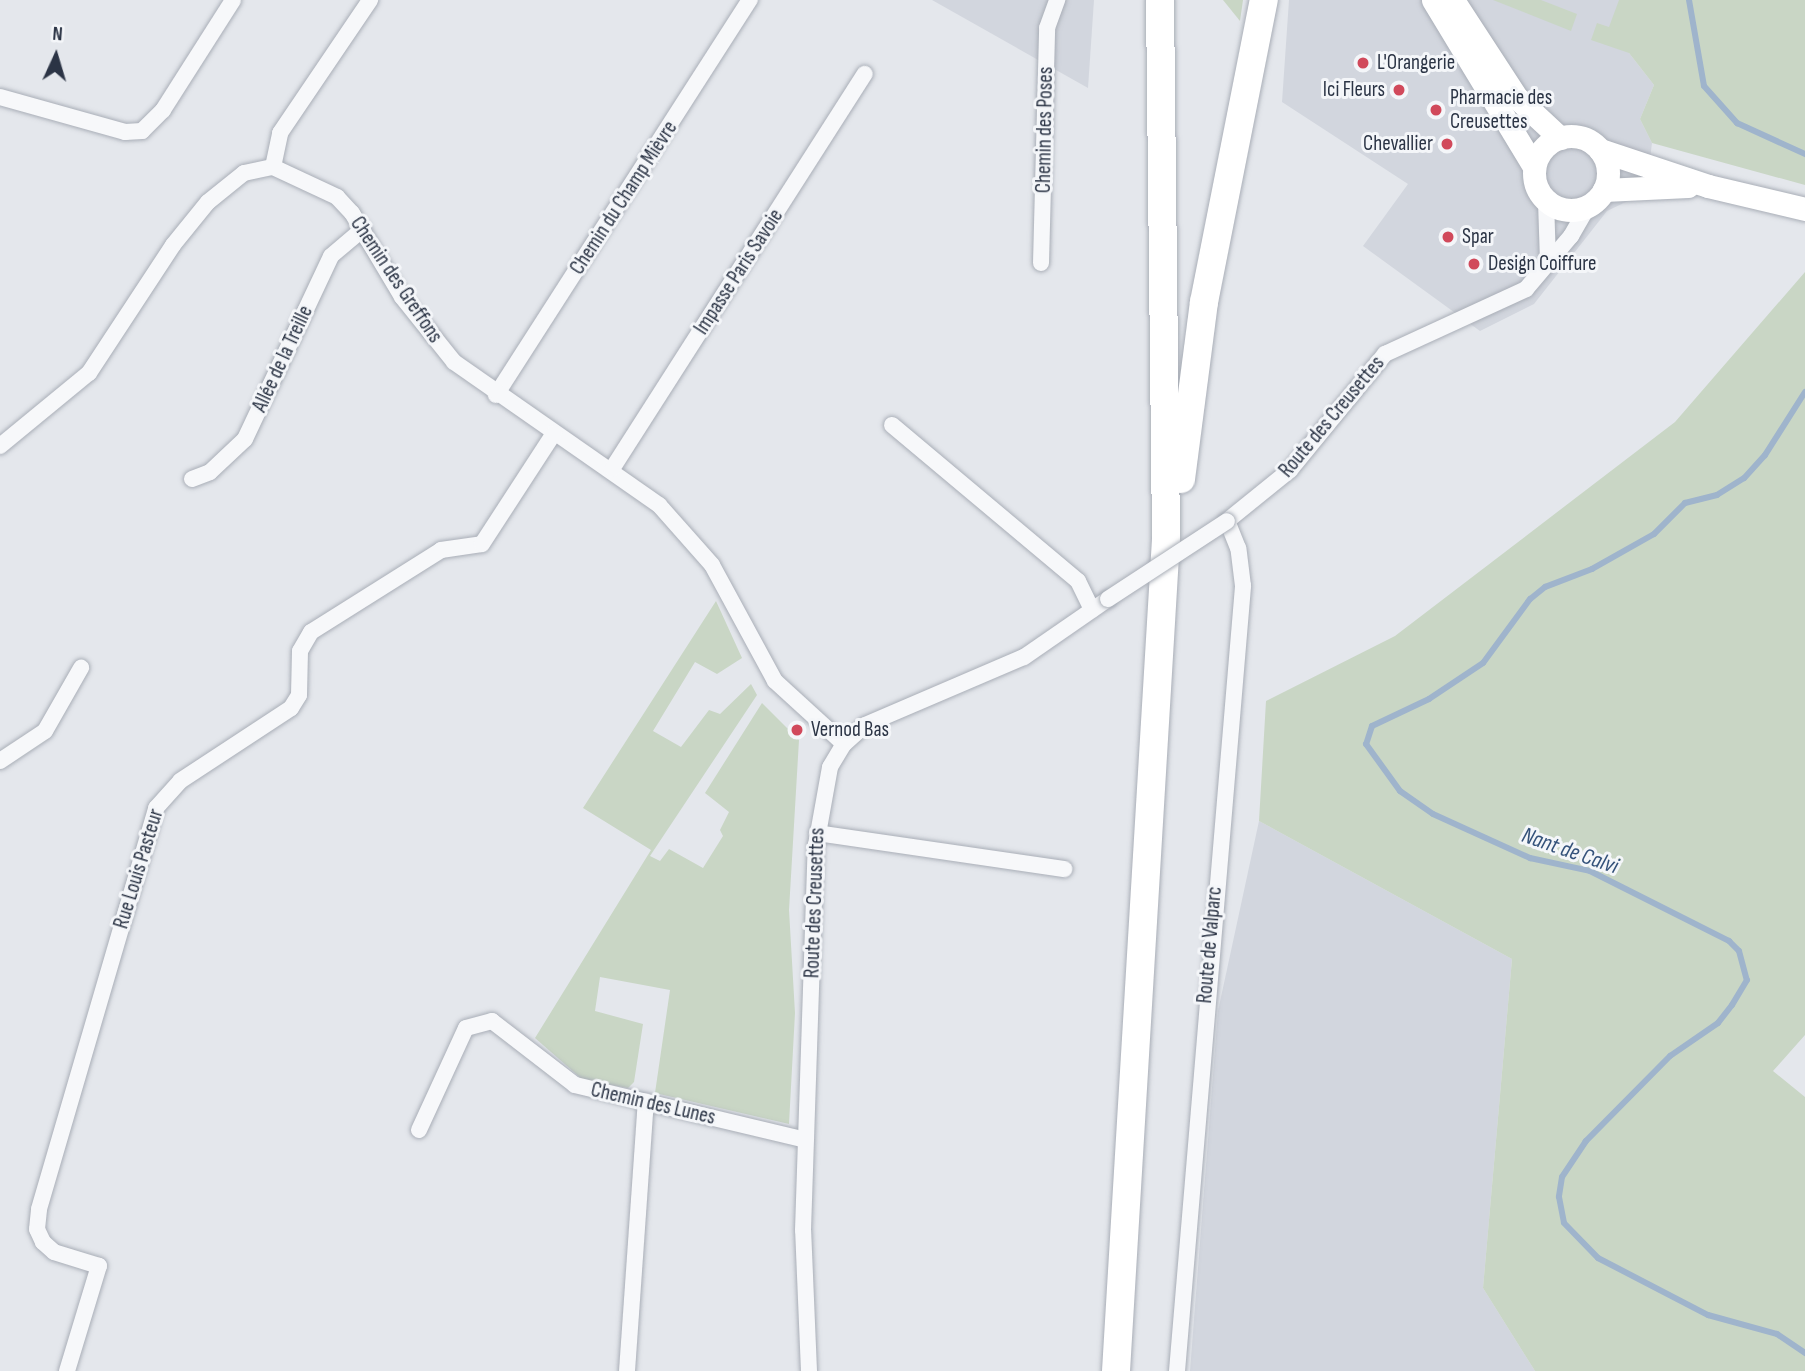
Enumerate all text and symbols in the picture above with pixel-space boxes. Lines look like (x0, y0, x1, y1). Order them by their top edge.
north arrow (21, 21, 91, 91)
text: N (52, 23, 63, 46)
place label: L'Orangerie (1377, 50, 1455, 76)
marker: L'Orangerie (1355, 55, 1371, 71)
street label: Chemin des Poses (1031, 67, 1059, 193)
place label: Ici Fleurs (1323, 77, 1385, 103)
marker: Ici Fleurs (1391, 82, 1407, 98)
place label: Pharmacie des Creusettes (1450, 85, 1552, 135)
marker: Pharmacie des Creusettes (1428, 102, 1444, 118)
street label: Chemin du Champ Mièvre (565, 117, 683, 279)
place label: Chevallier (1363, 131, 1433, 157)
marker: Chevallier (1439, 136, 1455, 152)
street label: Impasse Paris Savoie (689, 205, 789, 339)
street label: Chemin des Greffons (344, 212, 448, 348)
place label: Spar (1462, 224, 1494, 250)
marker: Spar (1440, 229, 1456, 245)
place label: Design Coiffure (1488, 251, 1597, 277)
marker: Design Coiffure (1466, 256, 1482, 272)
street label: Allée de la Treille (247, 302, 319, 416)
street label: Route des Creusettes (1274, 351, 1390, 483)
place label: Vernod Bas (811, 717, 889, 743)
marker: Vernod Bas (789, 722, 805, 738)
street label: Rue Louis Pasteur (109, 806, 169, 932)
water label: Nant de Calvi (1518, 822, 1622, 880)
street label: Route des Creusettes (800, 827, 830, 979)
street label: Route de Valparc (1192, 886, 1228, 1004)
street label: Chemin des Lunes (588, 1077, 718, 1131)

